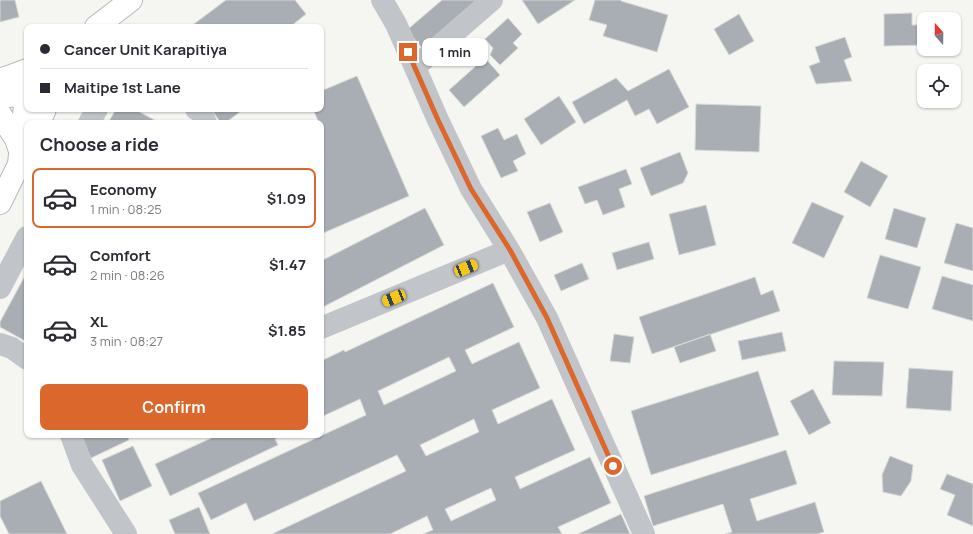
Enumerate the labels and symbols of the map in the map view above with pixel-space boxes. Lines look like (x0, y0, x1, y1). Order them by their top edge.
north arrow (917, 12, 961, 56)
callout: 1 min (422, 38, 488, 66)
route end (399, 43, 417, 61)
car (453, 258, 479, 278)
car (381, 288, 407, 308)
route start (604, 457, 622, 475)

